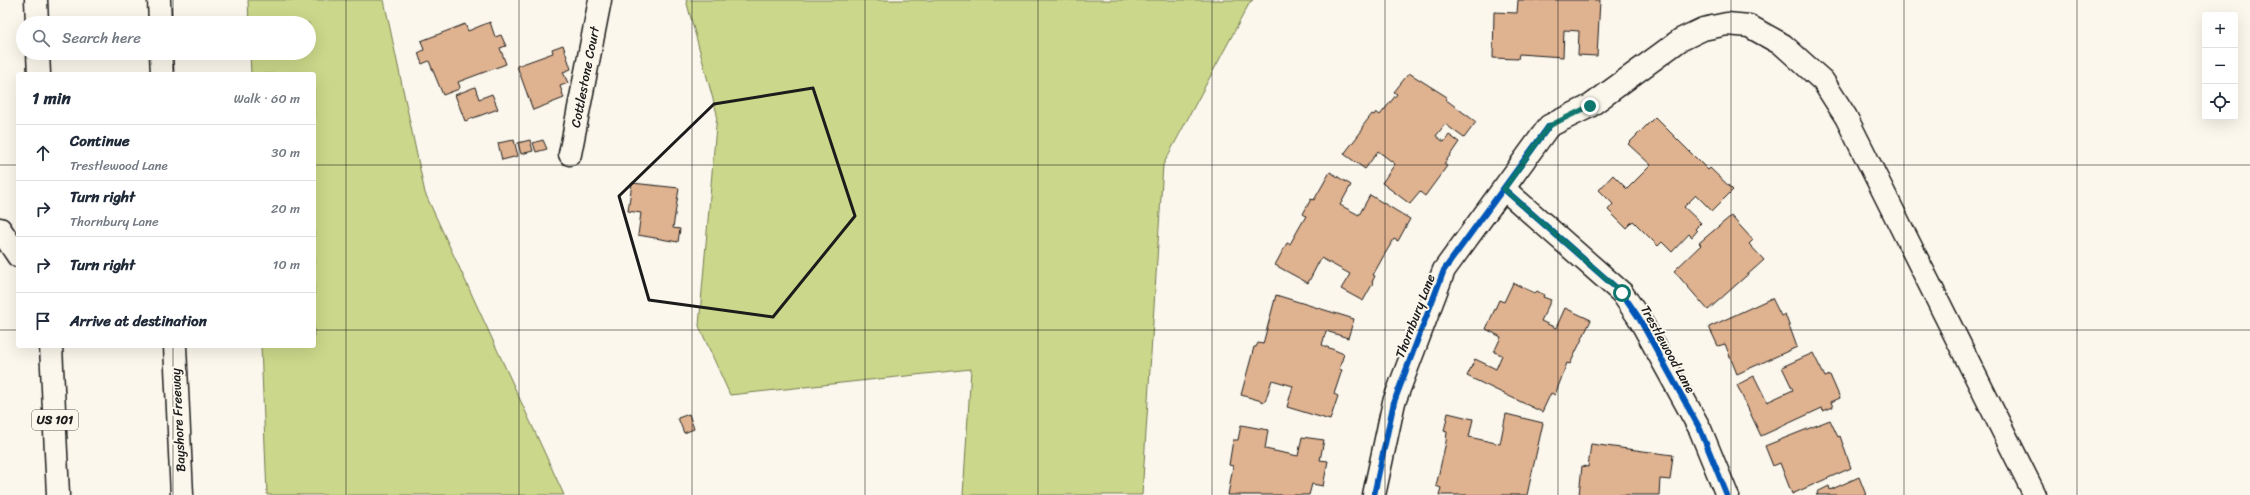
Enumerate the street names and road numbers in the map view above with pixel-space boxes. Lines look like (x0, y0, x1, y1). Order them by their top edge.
street label: Cottlestone Court (564, 24, 606, 130)
street label: Thornbury Lane (1388, 270, 1442, 362)
street label: Trestlewood Lane (1634, 301, 1702, 397)
street label: Bayshore Freeway (164, 367, 192, 472)
road number: US 101 (32, 410, 78, 430)

